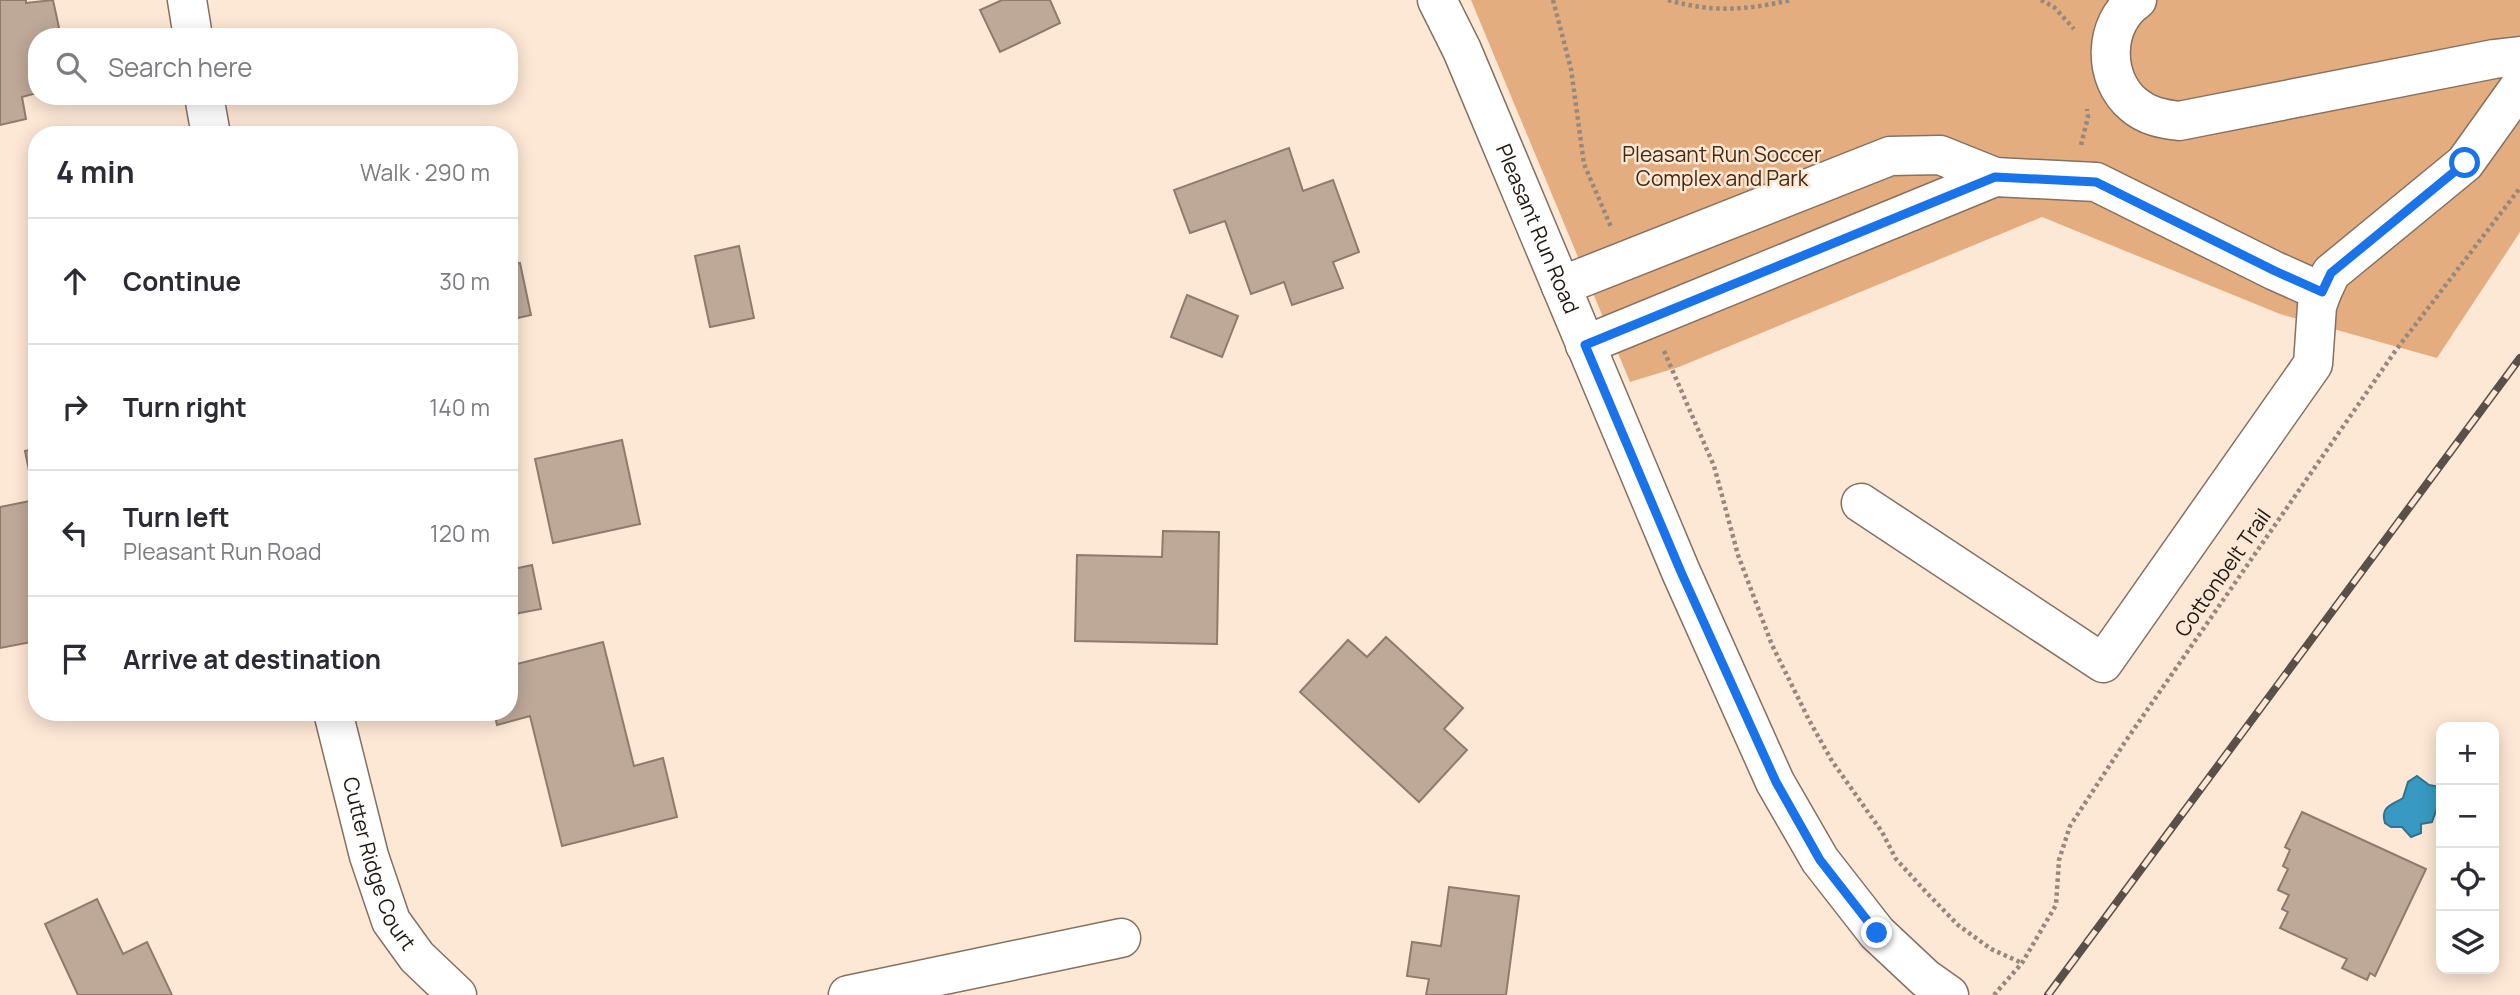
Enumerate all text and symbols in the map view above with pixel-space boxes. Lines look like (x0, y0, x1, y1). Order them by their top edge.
search box (28, 28, 518, 105)
icon: search (52, 48, 90, 86)
text: Search here (108, 49, 253, 85)
street label: Pleasant Run Road (1490, 140, 1586, 318)
park label: Pleasant Run Soccer Complex and Park (1622, 140, 1822, 192)
route start (2449, 147, 2480, 178)
text: 4 min (56, 151, 134, 192)
text: Walk · 290 m (360, 156, 490, 188)
icon: ahead (56, 262, 94, 300)
text: Continue (123, 263, 241, 299)
text: 30 m (439, 265, 490, 297)
icon: right (56, 388, 94, 426)
text: Turn right (123, 389, 247, 425)
text: 140 m (429, 391, 490, 423)
text: Turn left (123, 499, 230, 535)
street label: Cottonbelt Trail (2168, 503, 2277, 642)
icon: left (56, 514, 94, 552)
text: 120 m (430, 517, 490, 549)
text: Pleasant Run Road (123, 535, 322, 567)
icon: arrive (56, 640, 94, 678)
text: Arrive at destination (123, 641, 381, 677)
map controls (2436, 722, 2499, 974)
button: + (2436, 722, 2499, 785)
street label: Cutter Ridge Court (337, 774, 423, 956)
button: − (2436, 785, 2499, 848)
button: locate (2436, 848, 2499, 911)
button: layers (2436, 911, 2499, 974)
route end (1861, 917, 1892, 948)

